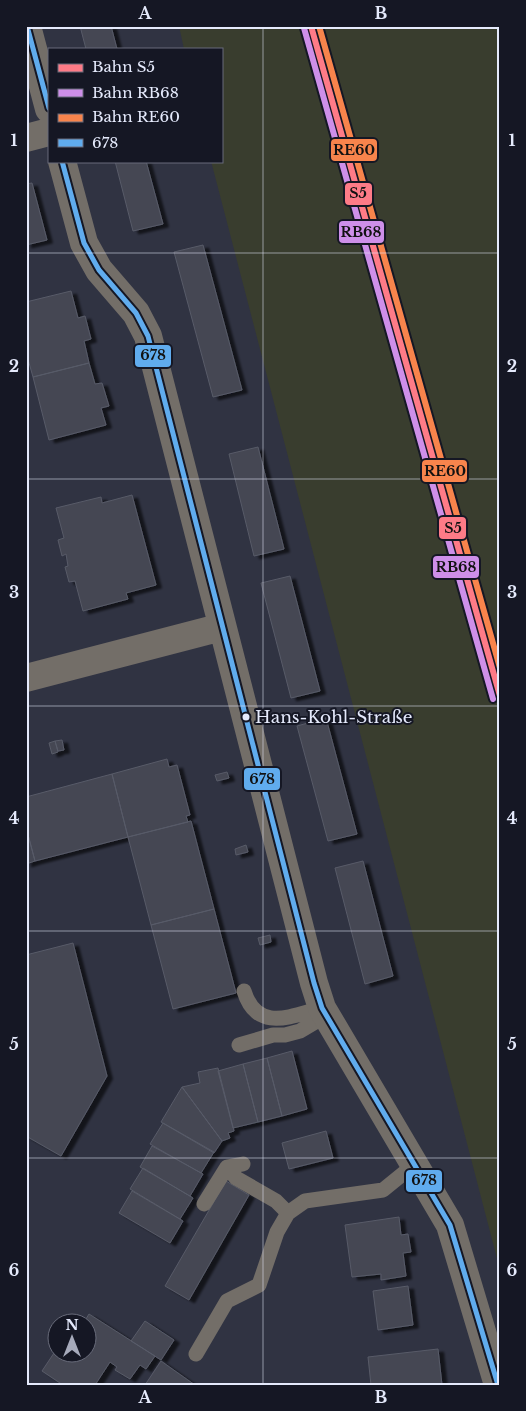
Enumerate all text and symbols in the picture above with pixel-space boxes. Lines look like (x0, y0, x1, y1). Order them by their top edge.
text: A (138, 3, 153, 23)
text: B (375, 3, 388, 23)
legend (48, 48, 222, 162)
text: Bahn S5 (92, 57, 155, 76)
text: Bahn RB68 (92, 83, 179, 102)
text: Bahn RE60 (92, 107, 180, 126)
text: 1 (11, 130, 18, 150)
text: 1 (509, 130, 516, 150)
text: 678 (92, 133, 118, 152)
line badge: RE60 (330, 138, 378, 162)
text: RE60 (333, 141, 375, 159)
line badge: S5 (344, 182, 373, 206)
text: S5 (349, 184, 367, 202)
line badge: RB68 (338, 220, 385, 244)
text: RB68 (341, 223, 382, 241)
line badge: 678 (134, 344, 172, 368)
text: 678 (140, 346, 166, 364)
text: 2 (9, 356, 19, 376)
text: 2 (507, 356, 517, 376)
line badge: RE60 (421, 459, 468, 483)
text: RE60 (424, 462, 466, 480)
line badge: S5 (438, 516, 467, 540)
text: S5 (444, 519, 462, 537)
line badge: RB68 (432, 555, 480, 579)
text: RB68 (436, 558, 477, 576)
text: 3 (9, 582, 19, 602)
text: 3 (507, 582, 517, 602)
place label: Hans-Kohl-Straße (255, 707, 412, 728)
marker: Hans-Kohl-Straße (241, 712, 251, 722)
line badge: 678 (243, 767, 281, 791)
text: 678 (249, 770, 275, 788)
text: 4 (9, 808, 19, 828)
text: 4 (507, 808, 517, 828)
text: 5 (9, 1034, 19, 1054)
text: 5 (507, 1034, 517, 1054)
line badge: 678 (405, 1169, 443, 1193)
text: 678 (411, 1171, 437, 1189)
text: 6 (9, 1260, 20, 1280)
text: 6 (507, 1260, 518, 1280)
north arrow (48, 1314, 98, 1364)
text: N (65, 1316, 79, 1334)
text: A (138, 1387, 153, 1407)
text: B (375, 1387, 388, 1407)

